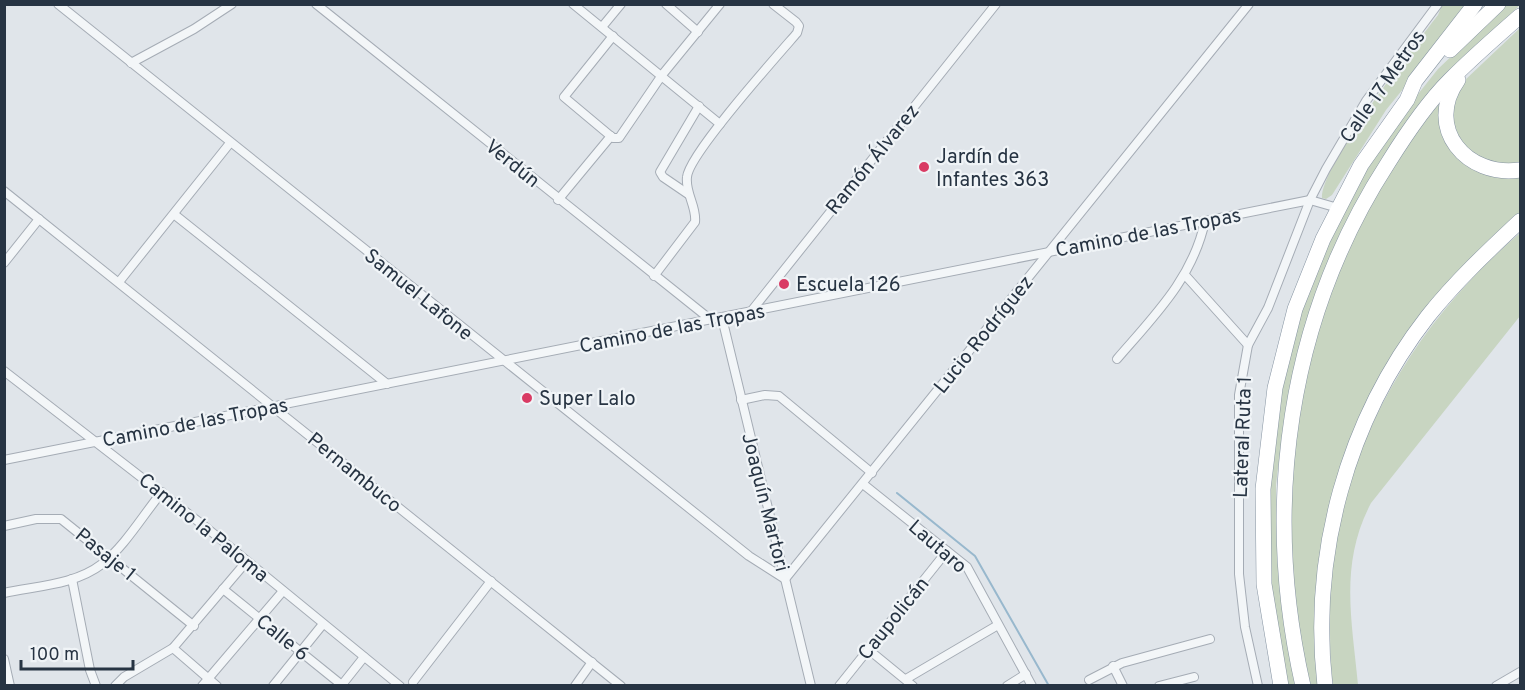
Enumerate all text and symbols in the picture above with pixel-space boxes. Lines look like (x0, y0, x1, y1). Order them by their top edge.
street label: Calle 17 Metros (1335, 26, 1432, 149)
street label: Ramón Álvarez (819, 98, 926, 221)
street label: Verdún (479, 135, 544, 195)
place label: Jardín de Infantes 363 (936, 145, 1049, 194)
marker: Jardín de Infantes 363 (917, 160, 931, 174)
street label: Camino de las Tropas (1053, 203, 1243, 265)
street label: Samuel Lafone (358, 244, 478, 347)
street label: Lucio Rodríguez (929, 271, 1040, 400)
place label: Escuela 126 (796, 273, 901, 299)
marker: Escuela 126 (777, 277, 791, 291)
street label: Camino de las Tropas (577, 299, 767, 361)
street label: Lateral Ruta 1 (1229, 376, 1259, 498)
place label: Super Lalo (539, 387, 636, 413)
marker: Super Lalo (520, 391, 534, 405)
street label: Camino de las Tropas (100, 393, 290, 455)
street label: Pernambuco (301, 428, 406, 520)
street label: Joaquín Martori (734, 430, 794, 575)
street label: Camino la Paloma (132, 468, 273, 589)
street label: Lautaro (902, 515, 971, 580)
street label: Pasaje 1 (69, 523, 141, 588)
street label: Caupolicán (853, 572, 936, 666)
street label: Calle 6 (250, 609, 314, 668)
scale bar (21, 633, 134, 671)
text: 100 m (30, 644, 79, 667)

